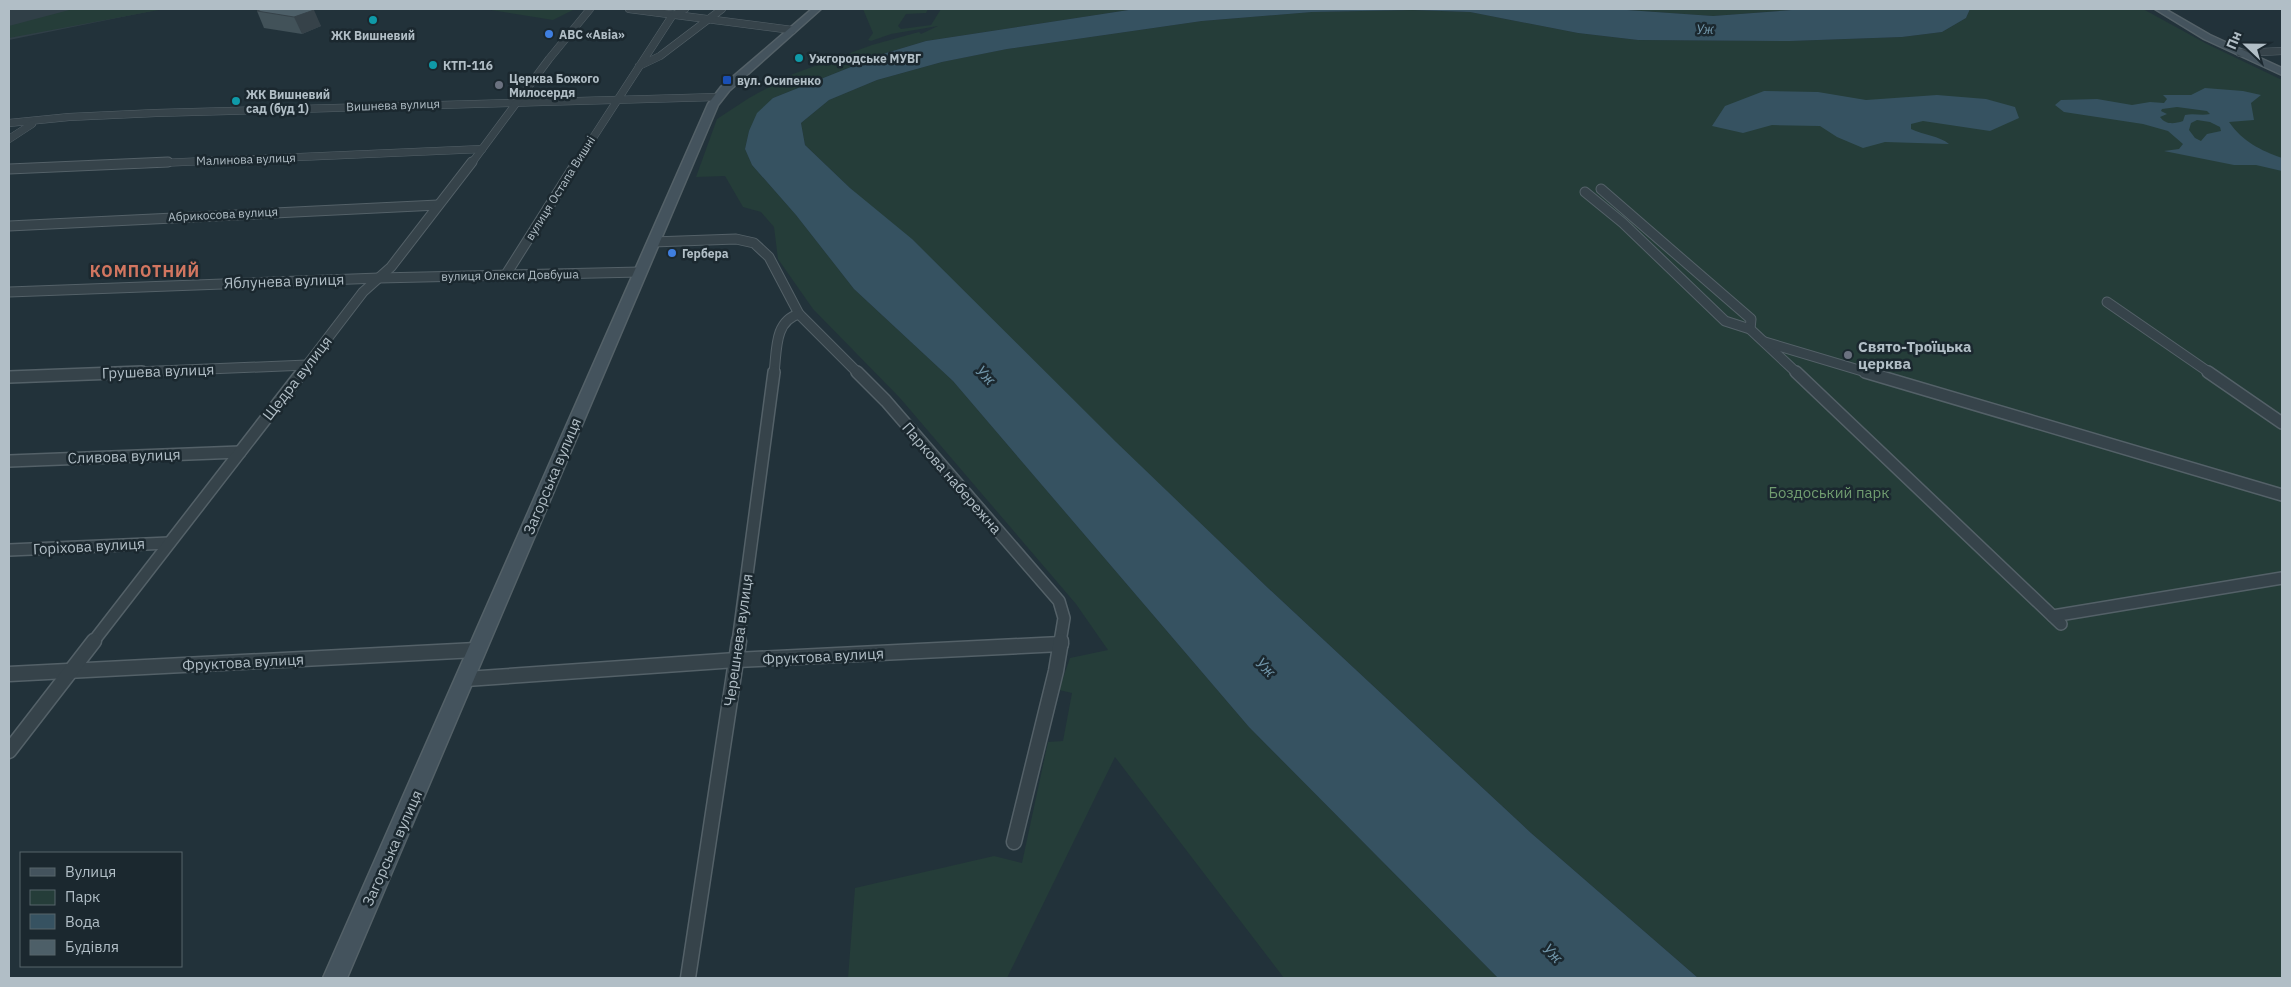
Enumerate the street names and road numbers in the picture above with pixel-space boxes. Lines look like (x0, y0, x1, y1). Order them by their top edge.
street label: Вишнева вулиця (346, 96, 440, 114)
street label: вулиця Остапа Вишні (522, 133, 598, 243)
street label: Малинова вулиця (196, 150, 296, 168)
street label: Абрикосова вулиця (168, 204, 278, 224)
street label: вулиця Олекси Довбуша (441, 266, 579, 284)
street label: Яблунева вулиця (223, 269, 345, 293)
street label: Щедра вулиця (258, 332, 336, 424)
street label: Грушева вулиця (101, 360, 215, 382)
street label: Загорська вулиця (519, 415, 585, 537)
street label: Паркова набережна (898, 418, 1006, 538)
street label: Сливова вулиця (67, 445, 181, 467)
street label: Горіхова вулиця (32, 534, 146, 558)
street label: Черешнева вулиця (719, 573, 757, 707)
street label: Фруктова вулиця (762, 643, 884, 669)
street label: Фруктова вулиця (182, 649, 304, 675)
street label: Загорська вулиця (358, 787, 426, 909)

